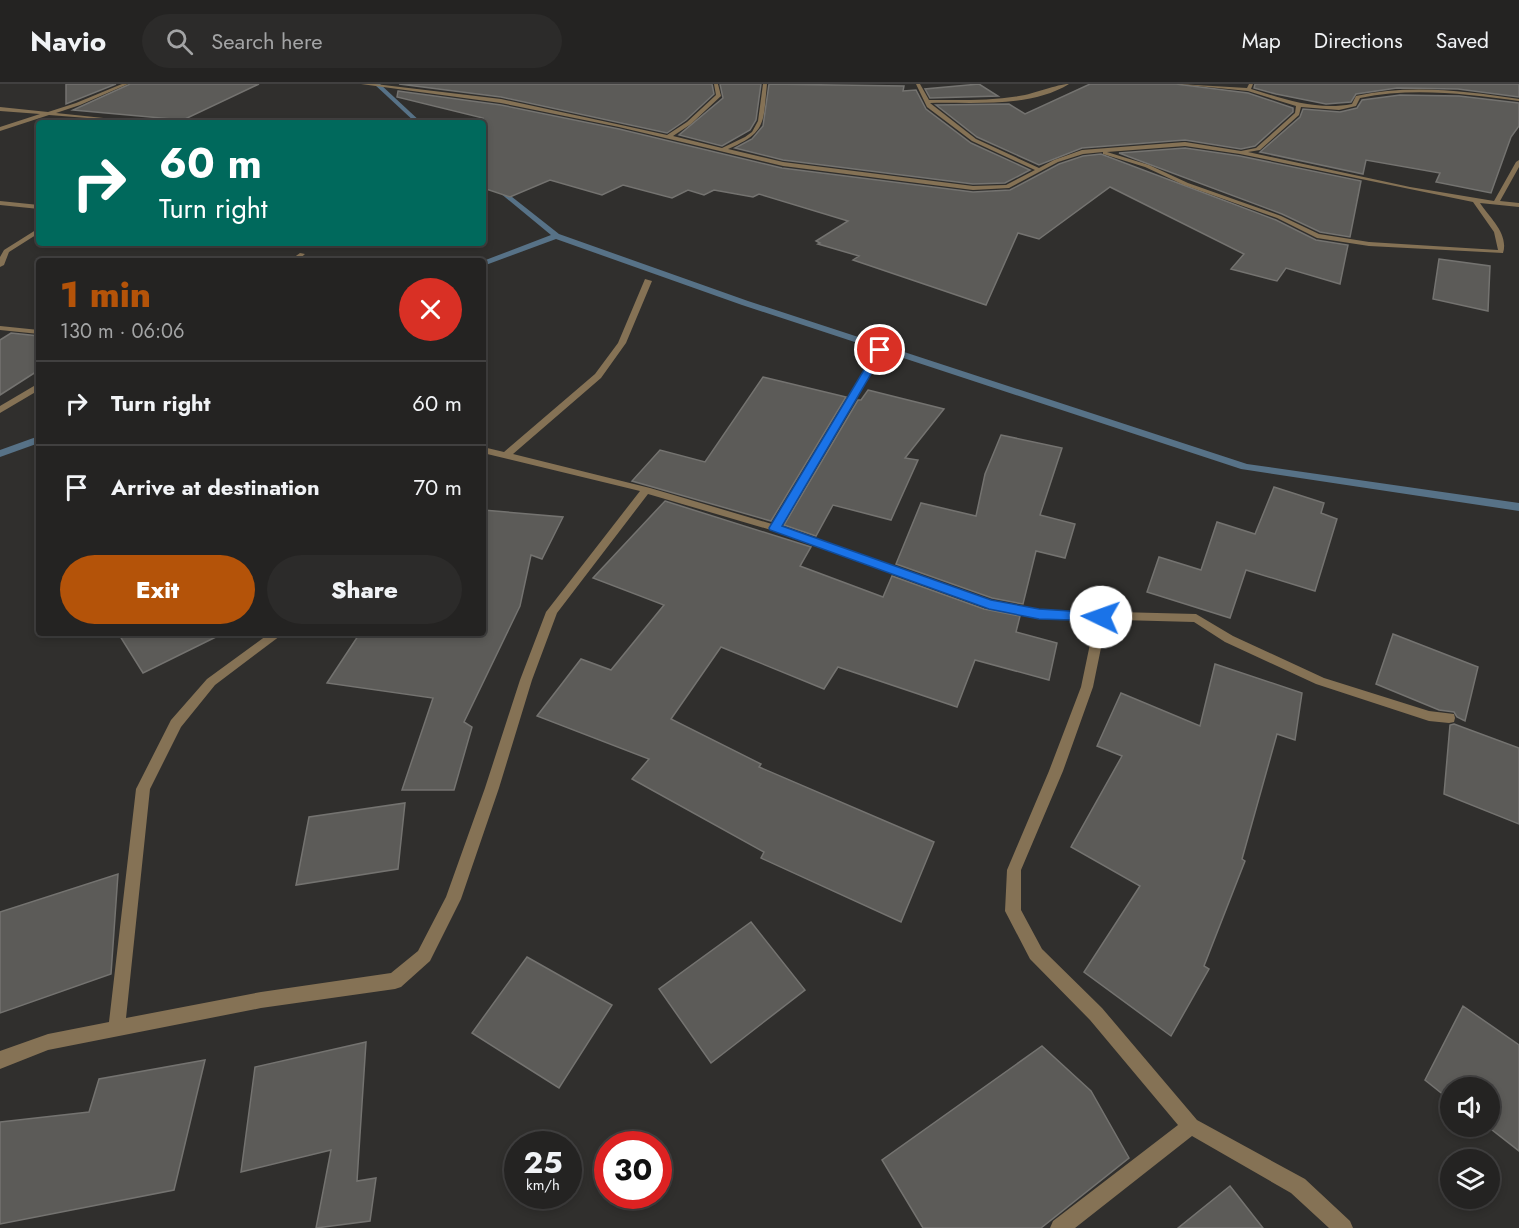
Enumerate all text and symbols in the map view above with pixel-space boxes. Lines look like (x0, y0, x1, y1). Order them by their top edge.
search box (142, 14, 562, 68)
text: Navio (30, 21, 106, 62)
icon: search (163, 25, 196, 58)
text: Search here (211, 25, 322, 57)
text: Map (1242, 26, 1281, 56)
text: Directions (1314, 26, 1403, 56)
text: Saved (1436, 26, 1489, 56)
text: 60 m (159, 133, 262, 194)
icon: right (60, 144, 138, 222)
text: Turn right (159, 189, 267, 228)
text: 1 min (60, 268, 151, 320)
button: close (399, 278, 462, 341)
text: 130 m · 06:06 (60, 317, 185, 346)
pin (854, 324, 905, 375)
icon: arrive (863, 333, 896, 366)
icon: right (60, 387, 93, 420)
text: Turn right (111, 387, 211, 419)
text: 60 m (412, 387, 462, 419)
icon: arrive (60, 471, 93, 504)
text: Arrive at destination (111, 471, 320, 503)
text: 70 m (413, 471, 462, 503)
button: Exit (60, 555, 255, 624)
button: Share (267, 555, 462, 624)
position arrow (1069, 585, 1133, 649)
map controls (1440, 1077, 1500, 1209)
button: sound (1440, 1077, 1500, 1137)
speed limit sign: 30 (594, 1131, 672, 1209)
text: 25 (523, 1141, 563, 1184)
button: layers (1440, 1149, 1500, 1209)
text: km/h (526, 1174, 560, 1196)

